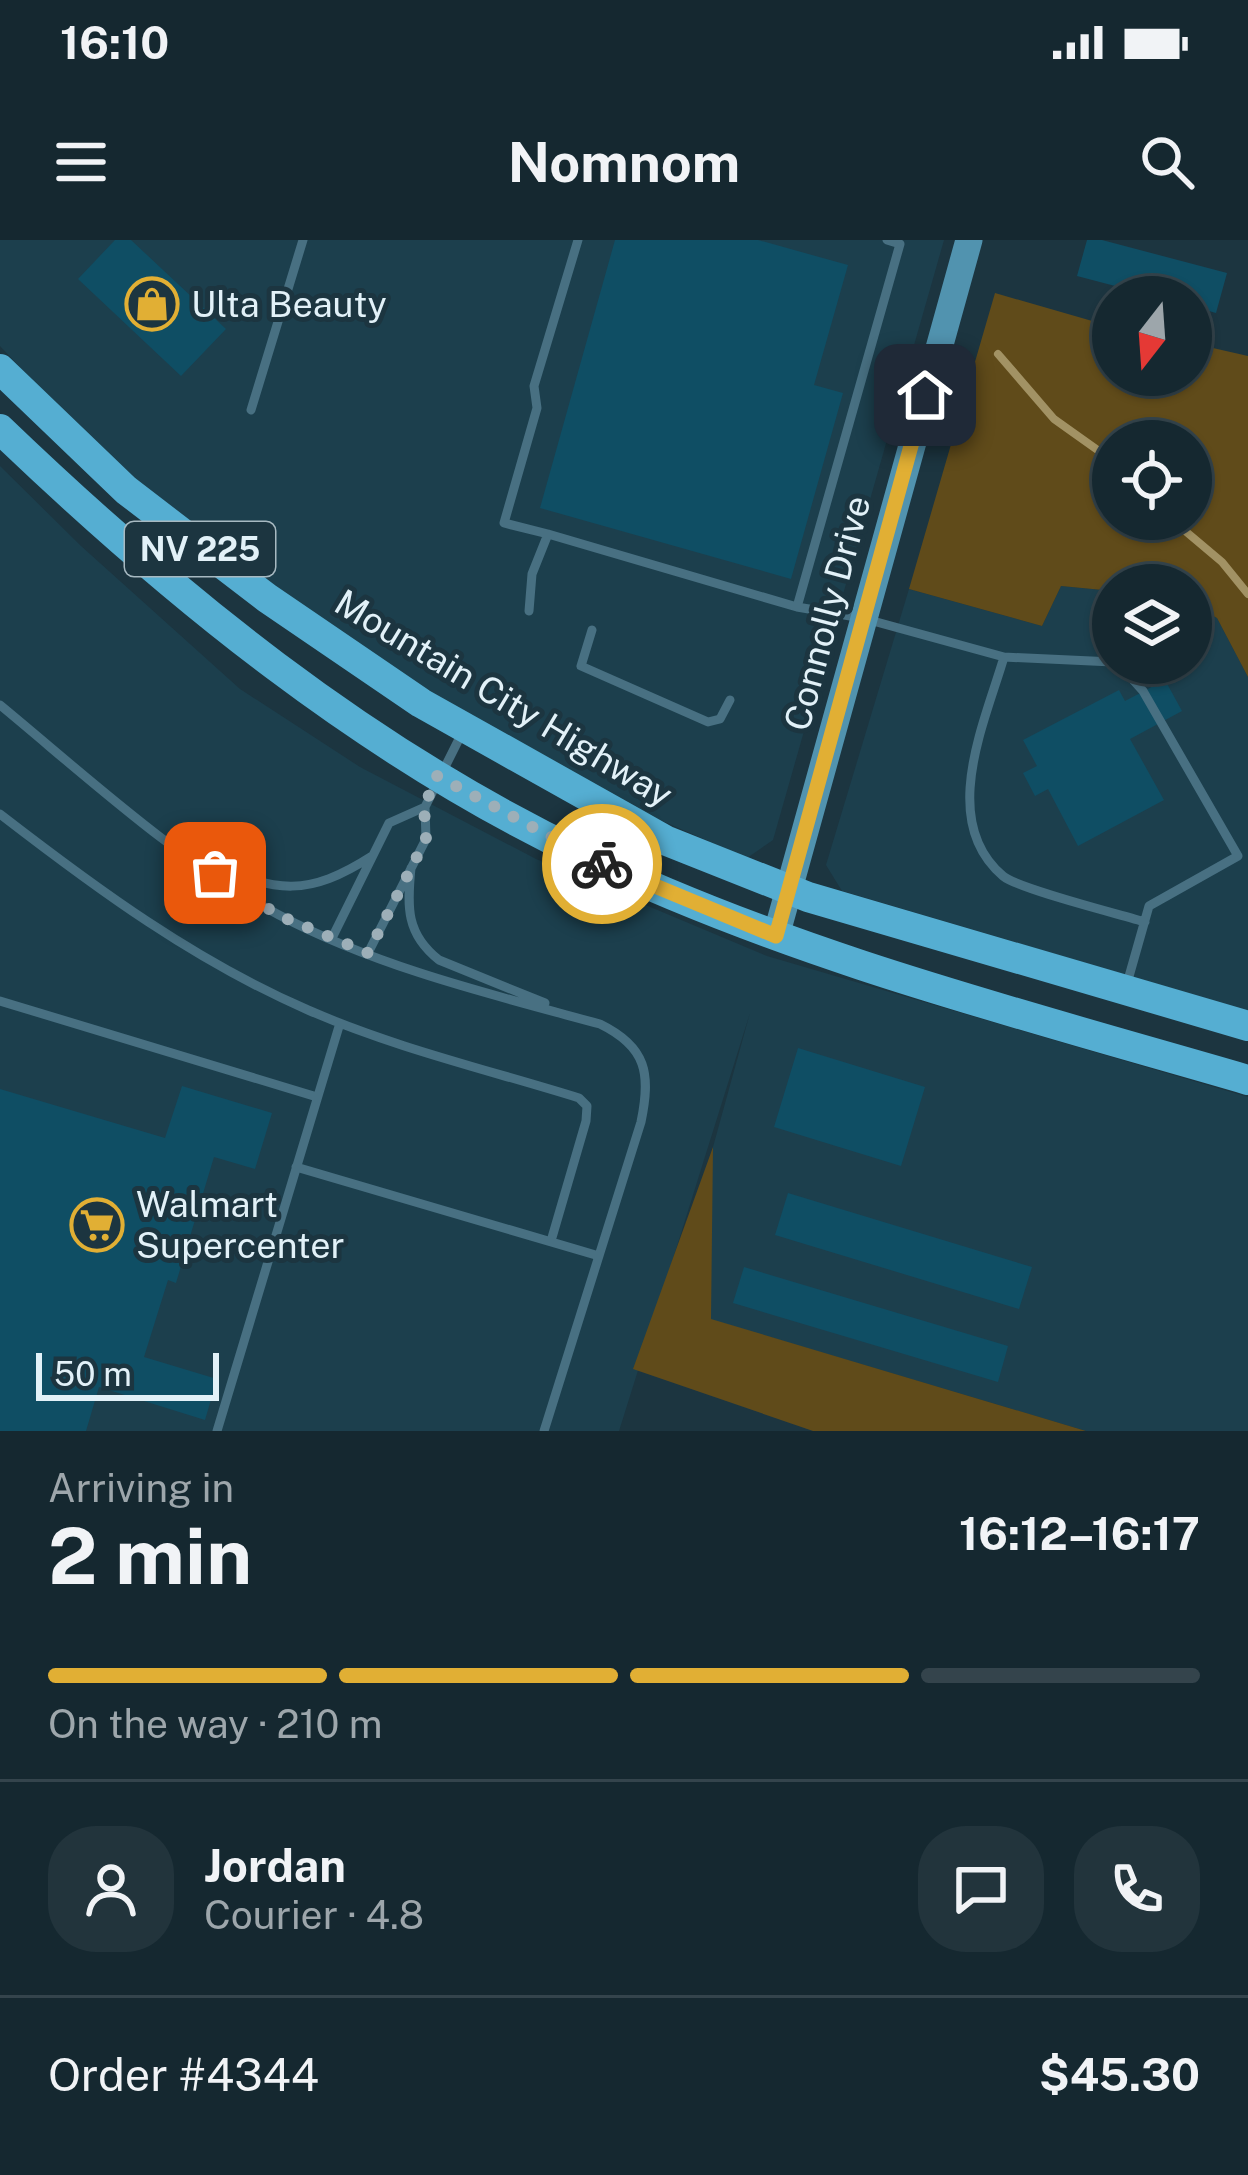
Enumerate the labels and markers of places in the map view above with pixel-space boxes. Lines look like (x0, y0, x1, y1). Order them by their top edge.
shop icon: Ulta Beauty (124, 276, 180, 332)
place label: Ulta Beauty (191, 283, 387, 325)
pin (874, 344, 976, 446)
pin (164, 822, 266, 924)
place label: Walmart Supercenter (136, 1183, 345, 1266)
supermarket icon: Walmart Supercenter (69, 1197, 125, 1253)

